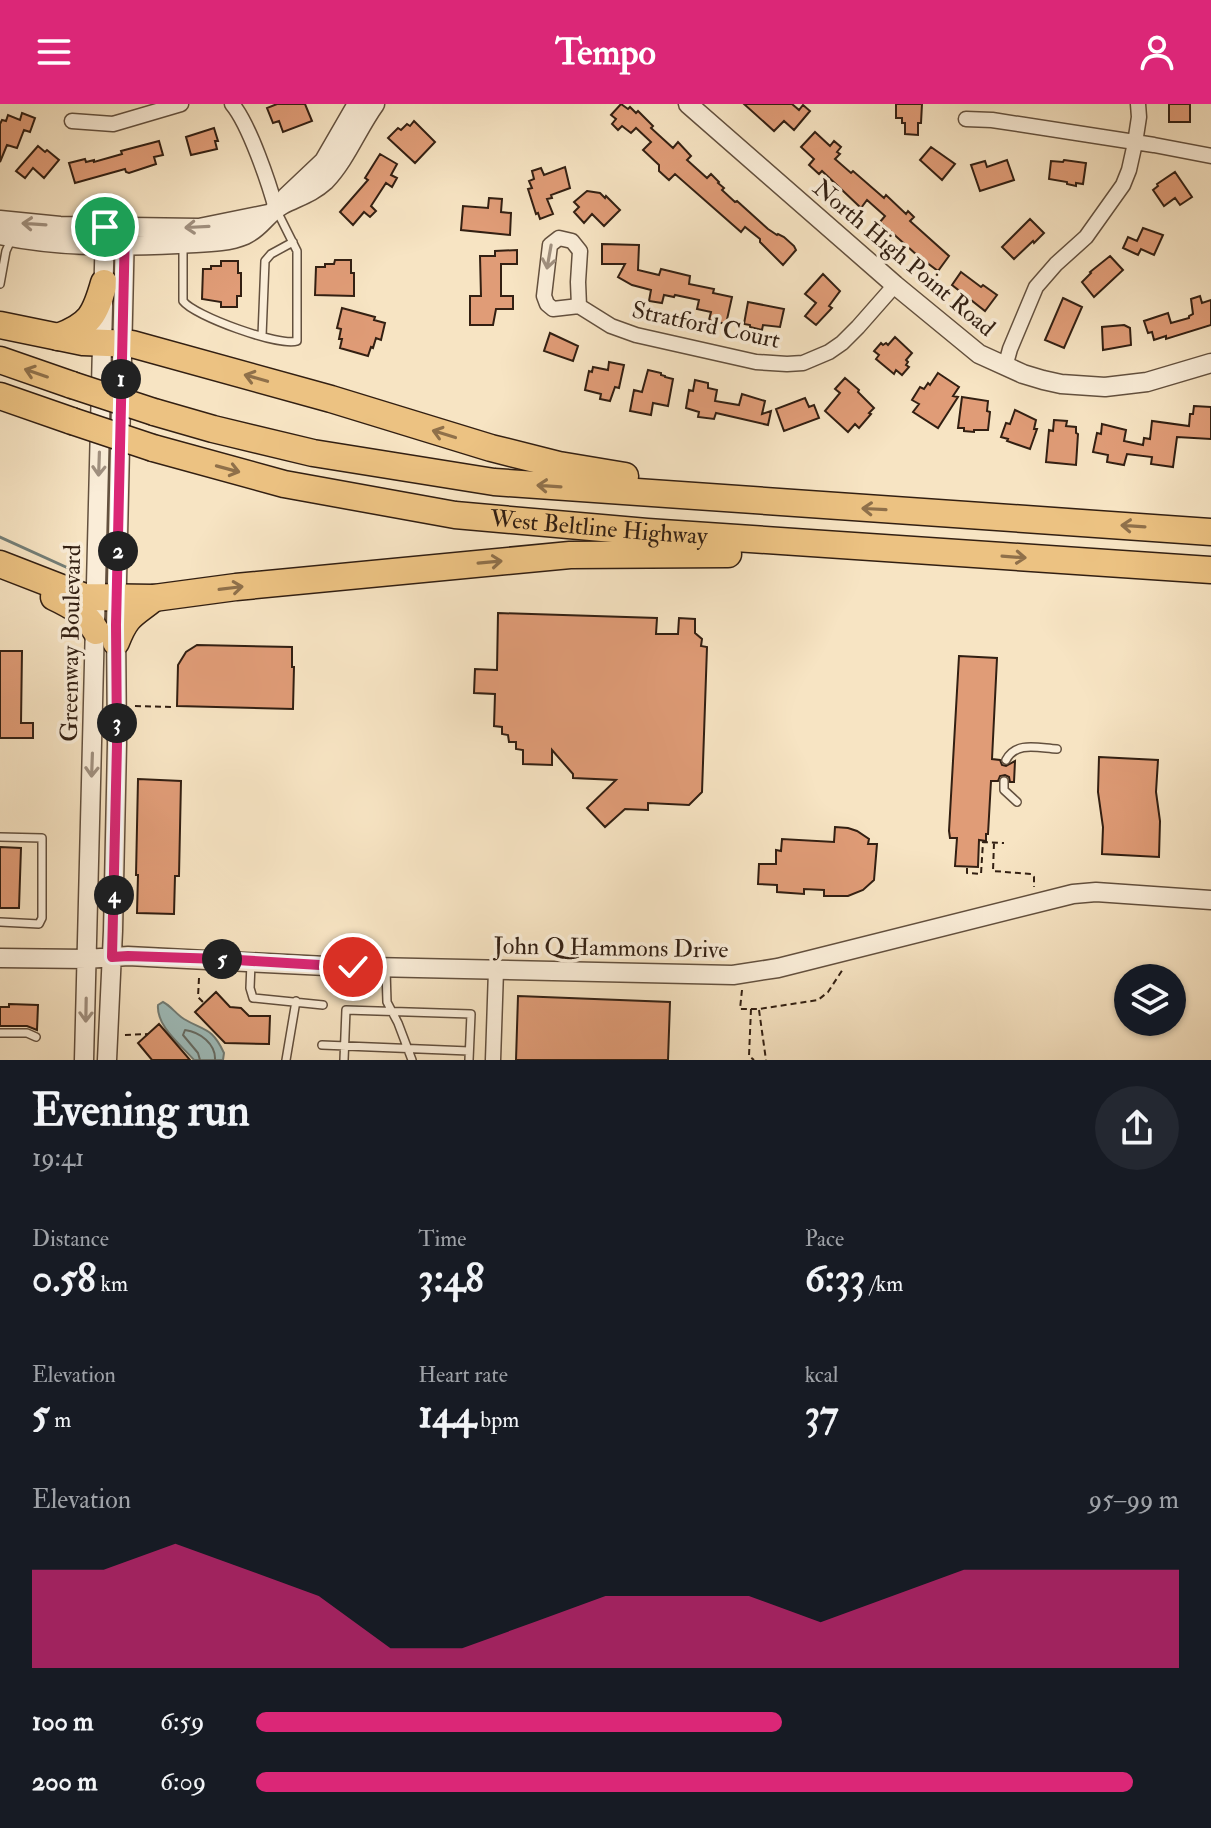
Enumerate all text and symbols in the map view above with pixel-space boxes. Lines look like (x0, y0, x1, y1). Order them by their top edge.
icon: menu (32, 30, 76, 74)
text: Tempo (555, 30, 656, 75)
icon: person (1135, 30, 1179, 74)
street label: North High Point Road (806, 173, 1002, 344)
pin (71, 193, 139, 261)
icon: arrive (83, 205, 127, 249)
one-way arrow (21, 216, 48, 231)
one-way arrow (184, 220, 211, 235)
one-way arrow (540, 244, 555, 270)
street label: Stratford Court (629, 294, 783, 356)
pin: 1 (101, 359, 141, 399)
one-way arrow (24, 364, 49, 379)
text: 1 (117, 365, 125, 393)
one-way arrow (243, 370, 269, 385)
one-way arrow (432, 426, 457, 440)
one-way arrow (91, 450, 107, 477)
one-way arrow (215, 463, 241, 478)
one-way arrow (536, 478, 563, 493)
one-way arrow (861, 501, 888, 516)
street label: West Beltline Highway (488, 503, 709, 552)
one-way arrow (1120, 518, 1147, 533)
pin: 2 (98, 531, 138, 571)
text: 2 (112, 537, 124, 565)
street label: Greenway Boulevard (54, 544, 88, 742)
one-way arrow (1000, 550, 1027, 565)
one-way arrow (476, 554, 503, 569)
one-way arrow (217, 580, 244, 595)
pin: 3 (97, 703, 137, 743)
text: 3 (113, 709, 121, 737)
one-way arrow (84, 751, 99, 778)
pin: 4 (94, 875, 134, 915)
text: 4 (108, 881, 120, 909)
street label: John Q Hammons Drive (492, 930, 729, 966)
pin (319, 933, 387, 1001)
pin: 5 (202, 939, 242, 979)
text: 5 (217, 945, 227, 973)
icon: check (331, 945, 375, 989)
map controls (1114, 964, 1186, 1036)
button: layers (1114, 964, 1186, 1036)
one-way arrow (78, 996, 93, 1023)
text: Evening run (32, 1084, 250, 1139)
button: share (1095, 1086, 1179, 1170)
text: 19:41 (32, 1142, 84, 1174)
text: Distance (32, 1225, 109, 1253)
text: Time (418, 1225, 466, 1253)
text: Pace (805, 1225, 844, 1253)
text: 0.58 (32, 1253, 96, 1304)
text: 3:48 (418, 1253, 484, 1304)
text: 6:33 (805, 1253, 865, 1304)
text: km (96, 1270, 128, 1298)
text: /km (865, 1270, 903, 1298)
text: Elevation (32, 1361, 116, 1389)
text: Heart rate (418, 1361, 508, 1389)
text: kcal (805, 1361, 838, 1389)
text: 5 (32, 1389, 50, 1440)
text: 144 (418, 1389, 476, 1440)
text: 37 (805, 1389, 838, 1440)
text: m (50, 1406, 71, 1434)
text: bpm (476, 1406, 519, 1434)
text: Elevation (32, 1484, 131, 1516)
text: 95–99 m (1089, 1484, 1179, 1516)
text: 100 m (32, 1706, 93, 1738)
text: 6:59 (160, 1706, 204, 1738)
text: 200 m (32, 1766, 97, 1798)
text: 6:09 (160, 1766, 206, 1798)

